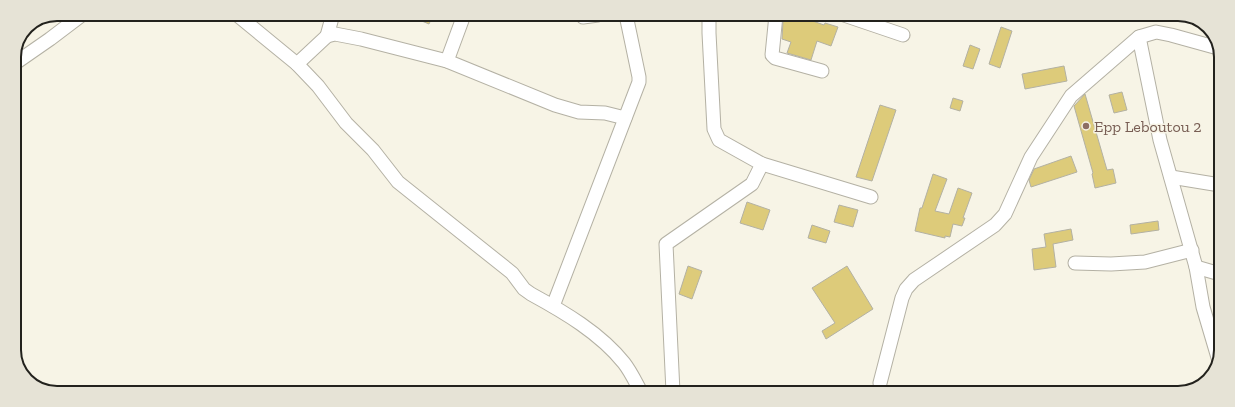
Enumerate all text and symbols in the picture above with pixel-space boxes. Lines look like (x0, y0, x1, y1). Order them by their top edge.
place label: Epp Leboutou 2 (1094, 117, 1202, 136)
marker: Epp Leboutou 2 (1081, 121, 1091, 131)

